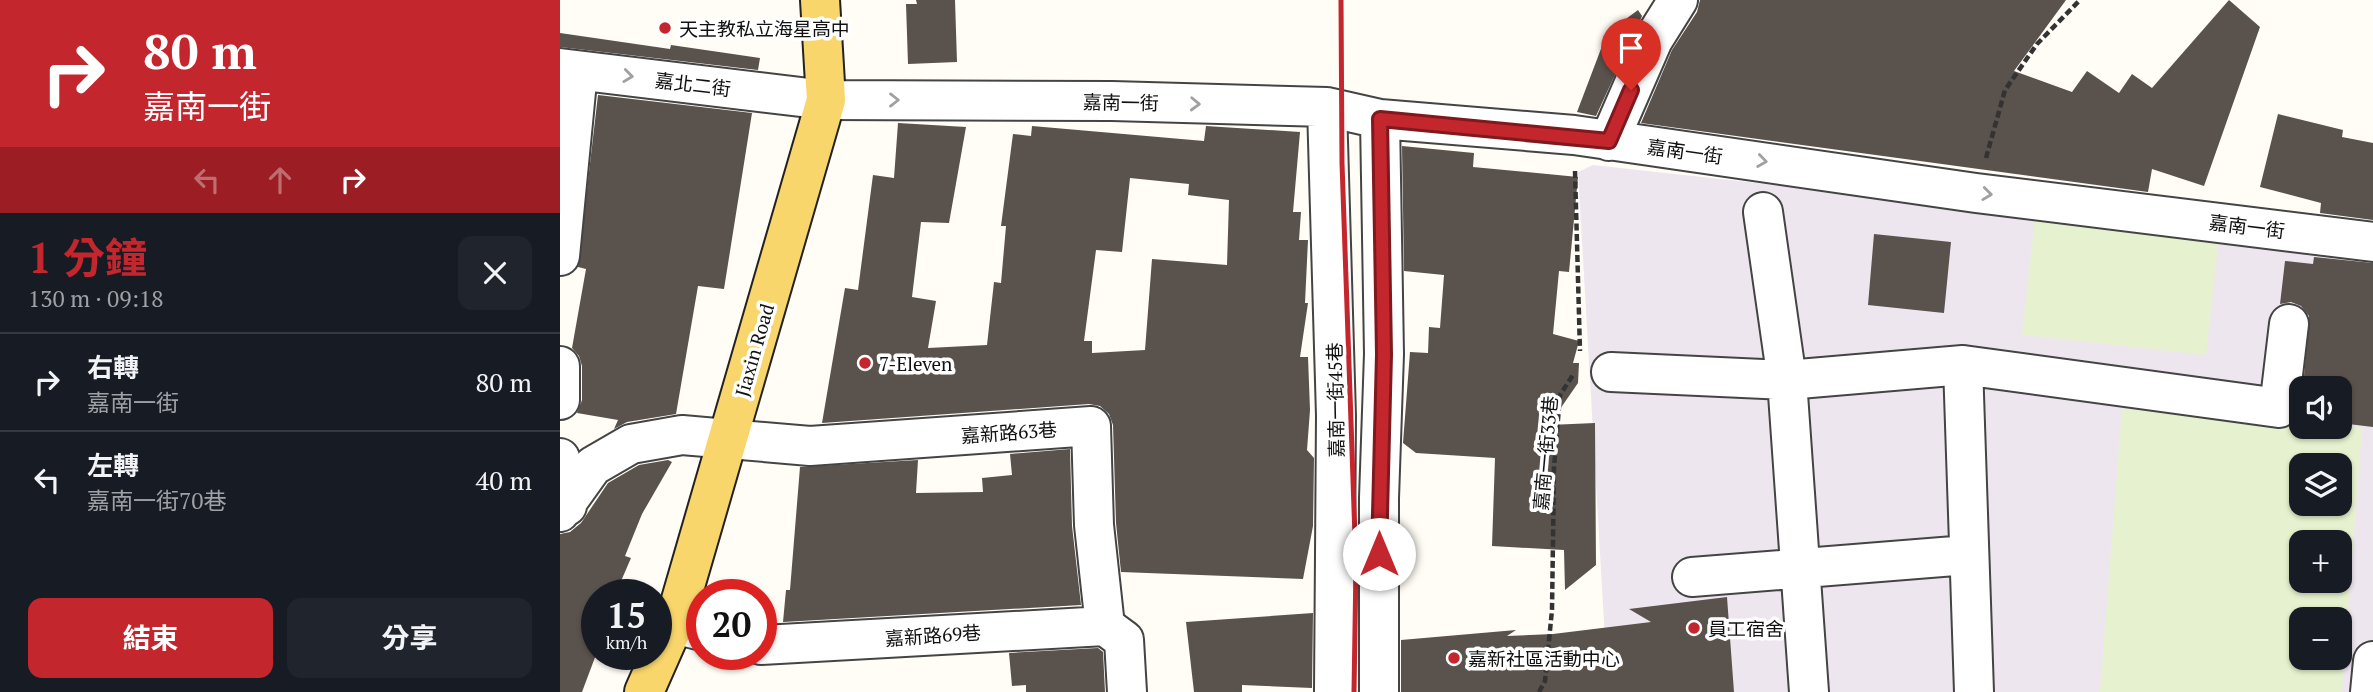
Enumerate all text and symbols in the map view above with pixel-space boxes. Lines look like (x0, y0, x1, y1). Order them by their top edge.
place label: 天主教私立海星高中 (679, 16, 850, 41)
text: 80 m (143, 18, 257, 83)
pin (1601, 18, 1661, 90)
marker: 天主教私立海星高中 (657, 20, 673, 36)
icon: right (28, 28, 119, 119)
icon: arrive (1612, 29, 1650, 67)
street label: 嘉北二街 (654, 67, 732, 101)
one-way arrow (622, 69, 634, 84)
text: 嘉南一街 (143, 85, 271, 127)
street label: 嘉南一街 (1083, 89, 1159, 115)
one-way arrow (889, 92, 900, 108)
one-way arrow (1190, 96, 1201, 111)
street label: 嘉南一街 (1646, 133, 1724, 169)
one-way arrow (1756, 153, 1768, 168)
icon: left (188, 161, 226, 199)
icon: ahead (261, 161, 299, 199)
icon: right (334, 161, 372, 199)
one-way arrow (1981, 187, 1993, 202)
street label: 嘉南一街 (2208, 209, 2286, 243)
text: 1 分鐘 (28, 229, 147, 285)
button: close (458, 236, 532, 310)
text: 130 m · 09:18 (28, 283, 163, 314)
street label: Jiaxin Road (729, 300, 779, 399)
street label: 嘉南一街45巷 (1321, 342, 1349, 458)
text: 右轉 (87, 350, 139, 384)
place label: 7-Eleven (879, 351, 952, 376)
marker: 7-Eleven (857, 355, 873, 371)
icon: right (28, 363, 66, 401)
text: 80 m (476, 365, 532, 399)
map controls (2289, 376, 2352, 670)
button: sound (2289, 376, 2352, 439)
text: 嘉南一街 (87, 387, 179, 418)
street label: 嘉南一街33巷 (1528, 394, 1562, 512)
street label: 嘉新路63巷 (960, 416, 1058, 448)
text: 左轉 (87, 448, 139, 482)
button: layers (2289, 453, 2352, 516)
icon: left (28, 461, 66, 499)
text: 40 m (476, 463, 532, 497)
text: 嘉南一街70巷 (87, 485, 227, 516)
position arrow (1342, 517, 1416, 591)
button: + (2289, 530, 2352, 593)
speed limit sign: 20 (686, 579, 777, 670)
text: 15 (607, 592, 646, 638)
button: 結束 (28, 598, 273, 678)
button: 分享 (287, 598, 532, 678)
button: − (2289, 607, 2352, 670)
place label: 員工宿舍 (1708, 616, 1784, 641)
street label: 嘉新路69巷 (884, 619, 982, 651)
marker: 員工宿舍 (1686, 620, 1702, 636)
text: km/h (606, 630, 647, 654)
place label: 嘉新社區活動中心 (1468, 646, 1620, 671)
marker: 嘉新社區活動中心 (1446, 650, 1462, 666)

